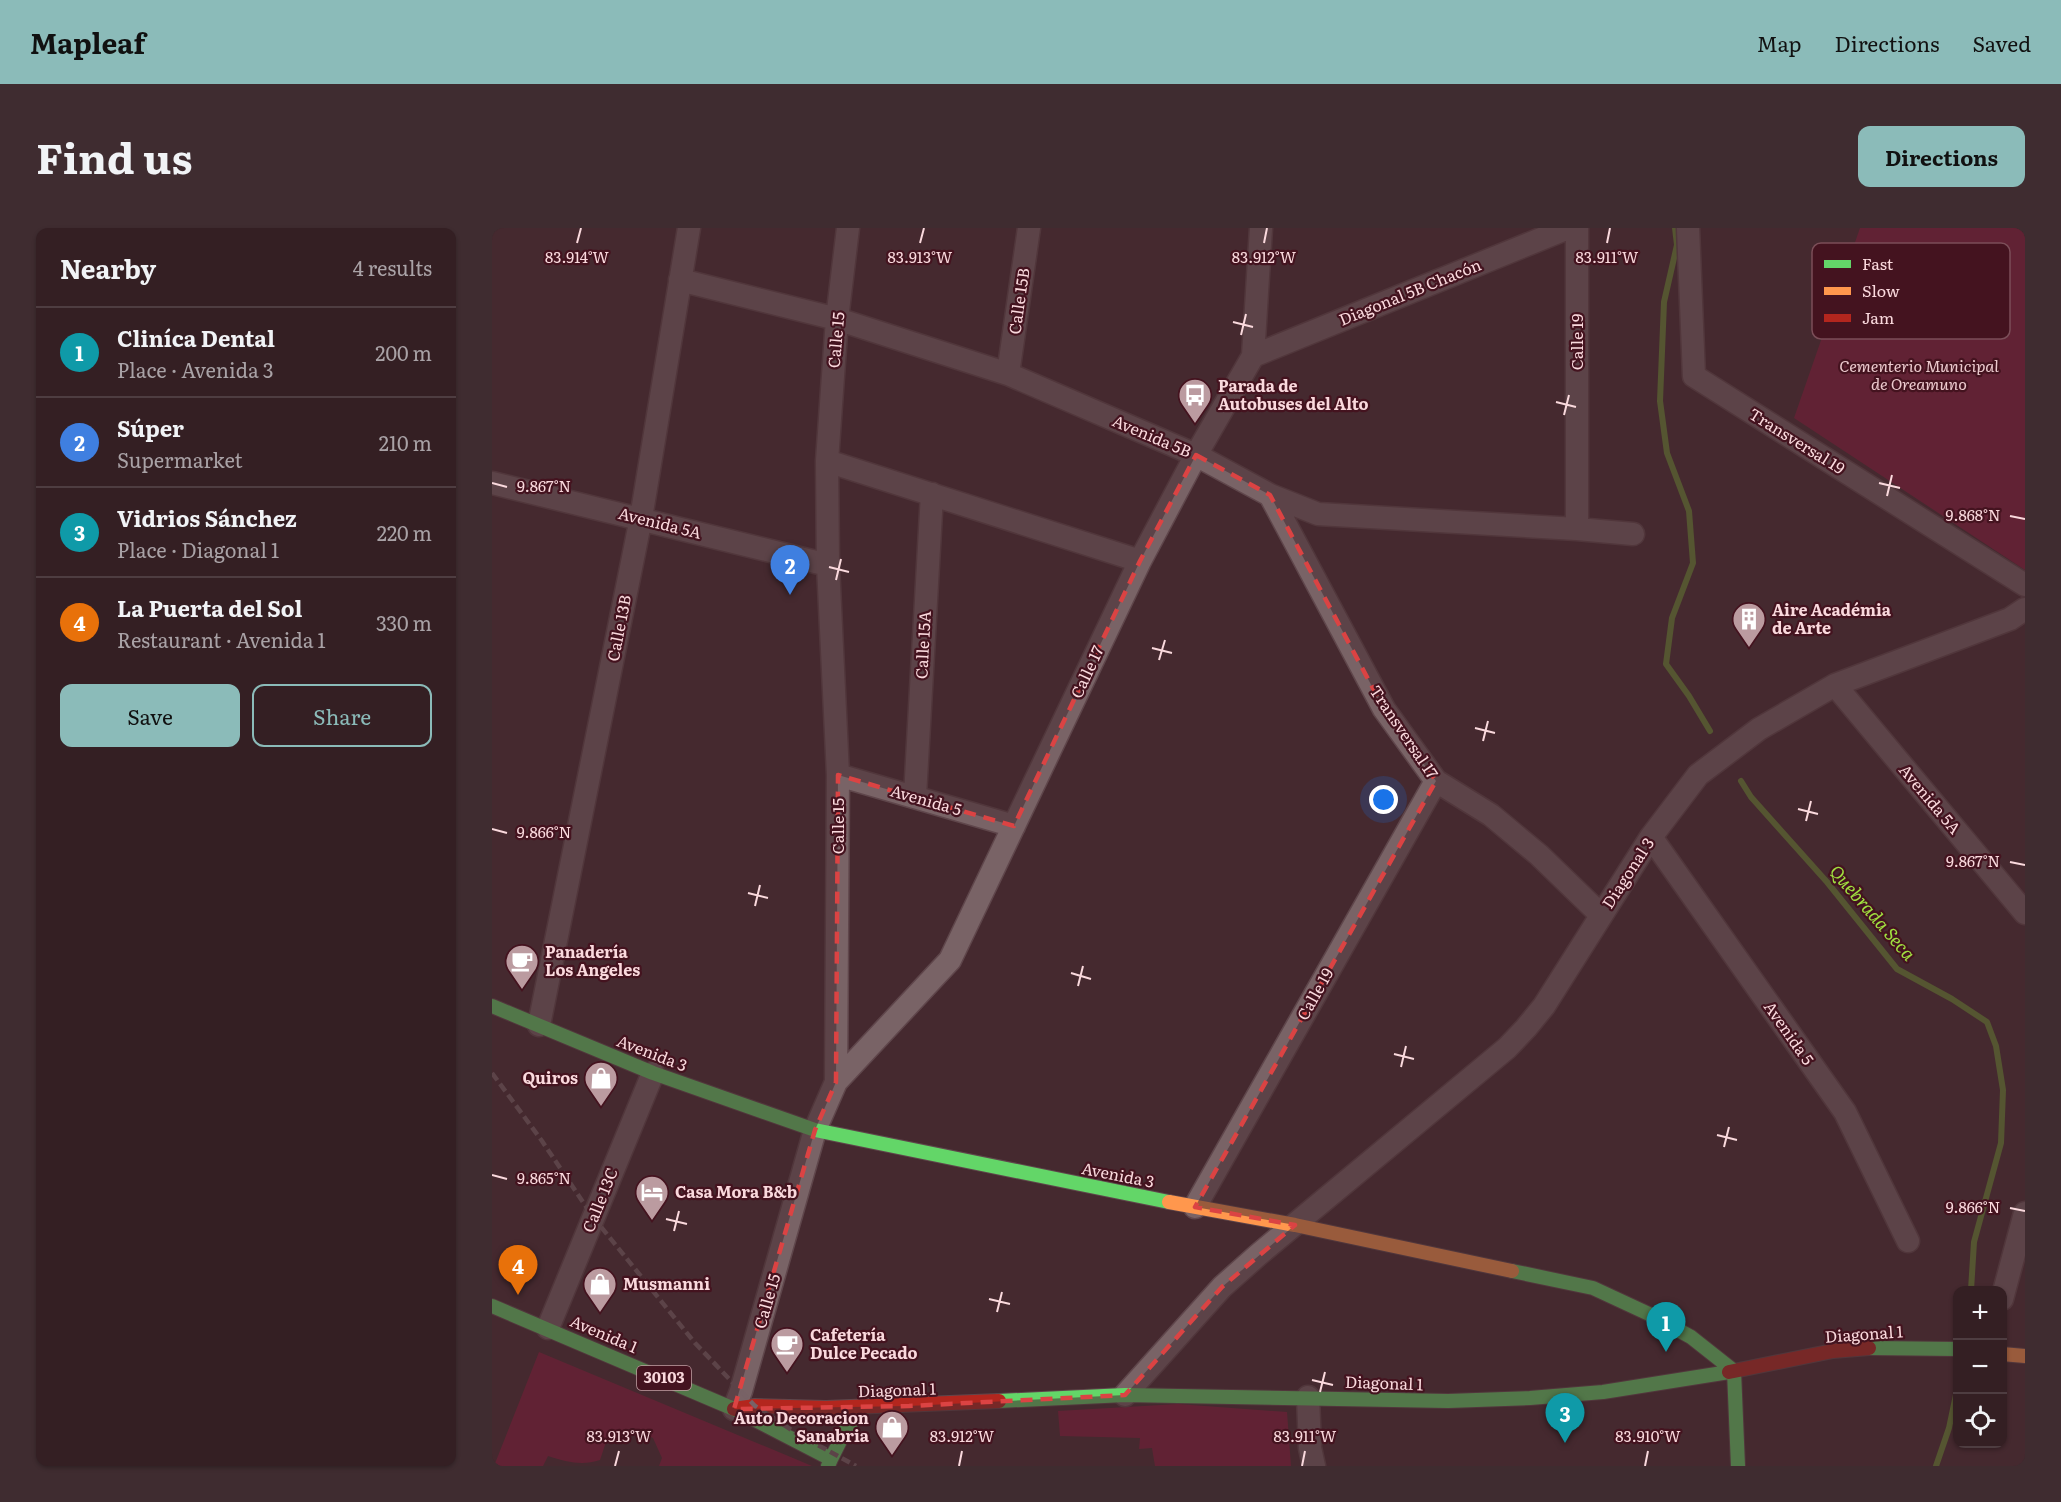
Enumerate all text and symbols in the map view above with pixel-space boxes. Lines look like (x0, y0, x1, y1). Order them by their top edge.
text: Mapleaf (30, 21, 145, 63)
text: Map (1757, 27, 1802, 58)
text: Directions (1835, 27, 1940, 58)
text: Saved (1973, 27, 2031, 58)
text: Find us (36, 125, 193, 187)
button: Directions (1858, 126, 2025, 187)
legend (1812, 243, 2010, 339)
text: 83.914°W (545, 245, 610, 268)
text: 83.913°W (888, 245, 953, 268)
text: 83.912°W (1232, 245, 1297, 268)
text: 83.911°W (1576, 245, 1639, 268)
text: Nearby (60, 248, 156, 287)
street label: Diagonal 5B Chacón (1335, 251, 1485, 331)
text: Fast (1862, 251, 1894, 275)
text: 4 results (353, 252, 432, 282)
street label: Calle 15B (1001, 266, 1035, 336)
text: Slow (1862, 278, 1900, 302)
text: Jam (1862, 305, 1895, 329)
street label: Calle 15 (821, 311, 849, 369)
street label: Calle 19 (1564, 314, 1588, 370)
text: Cliníca Dental (117, 321, 275, 354)
text: 1 (75, 337, 84, 367)
text: 200 m (375, 337, 432, 367)
park label: Cementerio Municipal de Oreamuno (1839, 353, 1999, 395)
text: Place · Avenida 3 (117, 354, 274, 384)
place label: Parada de Autobuses del Alto (1218, 373, 1369, 415)
bus stop icon: Parada de Autobuses del Alto (1177, 377, 1213, 424)
street label: Transversal 19 (1745, 401, 1850, 479)
street label: Avenida 5B (1109, 408, 1196, 462)
text: Súper (117, 411, 184, 444)
text: 2 (74, 427, 85, 457)
text: 210 m (379, 427, 432, 457)
text: Supermarket (117, 444, 243, 474)
text: 9.867°N (517, 474, 571, 497)
street label: Avenida 5A (616, 500, 705, 544)
text: Vidrios Sánchez (117, 501, 297, 534)
text: 9.868°N (1946, 503, 2000, 526)
text: 3 (74, 517, 85, 547)
text: 220 m (377, 517, 432, 547)
text: Place · Diagonal 1 (117, 534, 279, 564)
pin: 2 (770, 546, 810, 595)
text: La Puerta del Sol (117, 591, 302, 624)
street label: Calle 13B (600, 592, 636, 663)
place label: Aire Académia de Arte (1772, 597, 1892, 639)
building icon: Aire Académia de Arte (1731, 601, 1767, 648)
text: 4 (73, 607, 86, 637)
text: 330 m (376, 607, 432, 637)
street label: Calle 15A (908, 610, 936, 680)
text: Restaurant · Avenida 1 (117, 624, 326, 654)
street label: Calle 17 (1063, 641, 1109, 702)
street label: Transversal 17 (1365, 680, 1445, 783)
button: Save (60, 684, 240, 747)
button: Share (252, 684, 432, 747)
street label: Avenida 5A (1894, 758, 1967, 839)
street label: Avenida 5 (888, 777, 965, 821)
your location (1369, 785, 1398, 814)
street label: Calle 15 (825, 798, 849, 854)
text: 9.866°N (517, 820, 571, 843)
street label: Diagonal 3 (1595, 832, 1659, 913)
text: 9.867°N (1946, 849, 2000, 872)
water label: Quebrada Seca (1824, 858, 1923, 966)
place label: Panadería Los Angeles (545, 939, 640, 981)
cafe icon: Panadería Los Angeles (504, 943, 540, 990)
street label: Calle 19 (1290, 963, 1338, 1024)
street label: Avenida 5 (1759, 996, 1821, 1069)
street label: Avenida 3 (614, 1028, 691, 1076)
shop icon: Quiros (583, 1060, 619, 1107)
place label: Quiros (522, 1065, 578, 1089)
street label: Avenida 3 (1080, 1155, 1157, 1193)
street label: Calle 13C (575, 1164, 623, 1236)
text: 9.865°N (517, 1166, 571, 1189)
hotel icon: Casa Mora B&b (634, 1174, 670, 1221)
place label: Casa Mora B&b (675, 1179, 797, 1203)
text: 9.866°N (1946, 1195, 2000, 1218)
pin: 4 (498, 1246, 538, 1295)
shop icon: Musmanni (582, 1266, 618, 1313)
street label: Calle 15 (747, 1270, 785, 1331)
place label: Musmanni (623, 1271, 710, 1295)
map controls (1953, 1286, 2007, 1448)
button: + (1953, 1286, 2007, 1340)
pin: 1 (1646, 1302, 1686, 1352)
street label: Avenida 1 (567, 1308, 642, 1358)
street label: Diagonal 1 (1824, 1318, 1904, 1348)
place label: Cafetería Dulce Pecado (810, 1322, 918, 1364)
cafe icon: Cafetería Dulce Pecado (769, 1326, 805, 1373)
button: − (1953, 1340, 2007, 1394)
road number: 30103 (637, 1366, 691, 1390)
street label: Diagonal 1 (1344, 1369, 1424, 1395)
street label: Diagonal 1 (857, 1376, 937, 1402)
pin: 3 (1546, 1394, 1584, 1443)
button: locate (1953, 1394, 2007, 1448)
place label: Auto Decoracion Sanabria (734, 1405, 870, 1447)
shop icon: Auto Decoracion Sanabria (874, 1409, 910, 1456)
text: 83.913°W (587, 1424, 652, 1447)
text: 83.912°W (930, 1424, 995, 1447)
text: 83.911°W (1274, 1424, 1337, 1447)
text: 83.910°W (1615, 1424, 1681, 1447)

